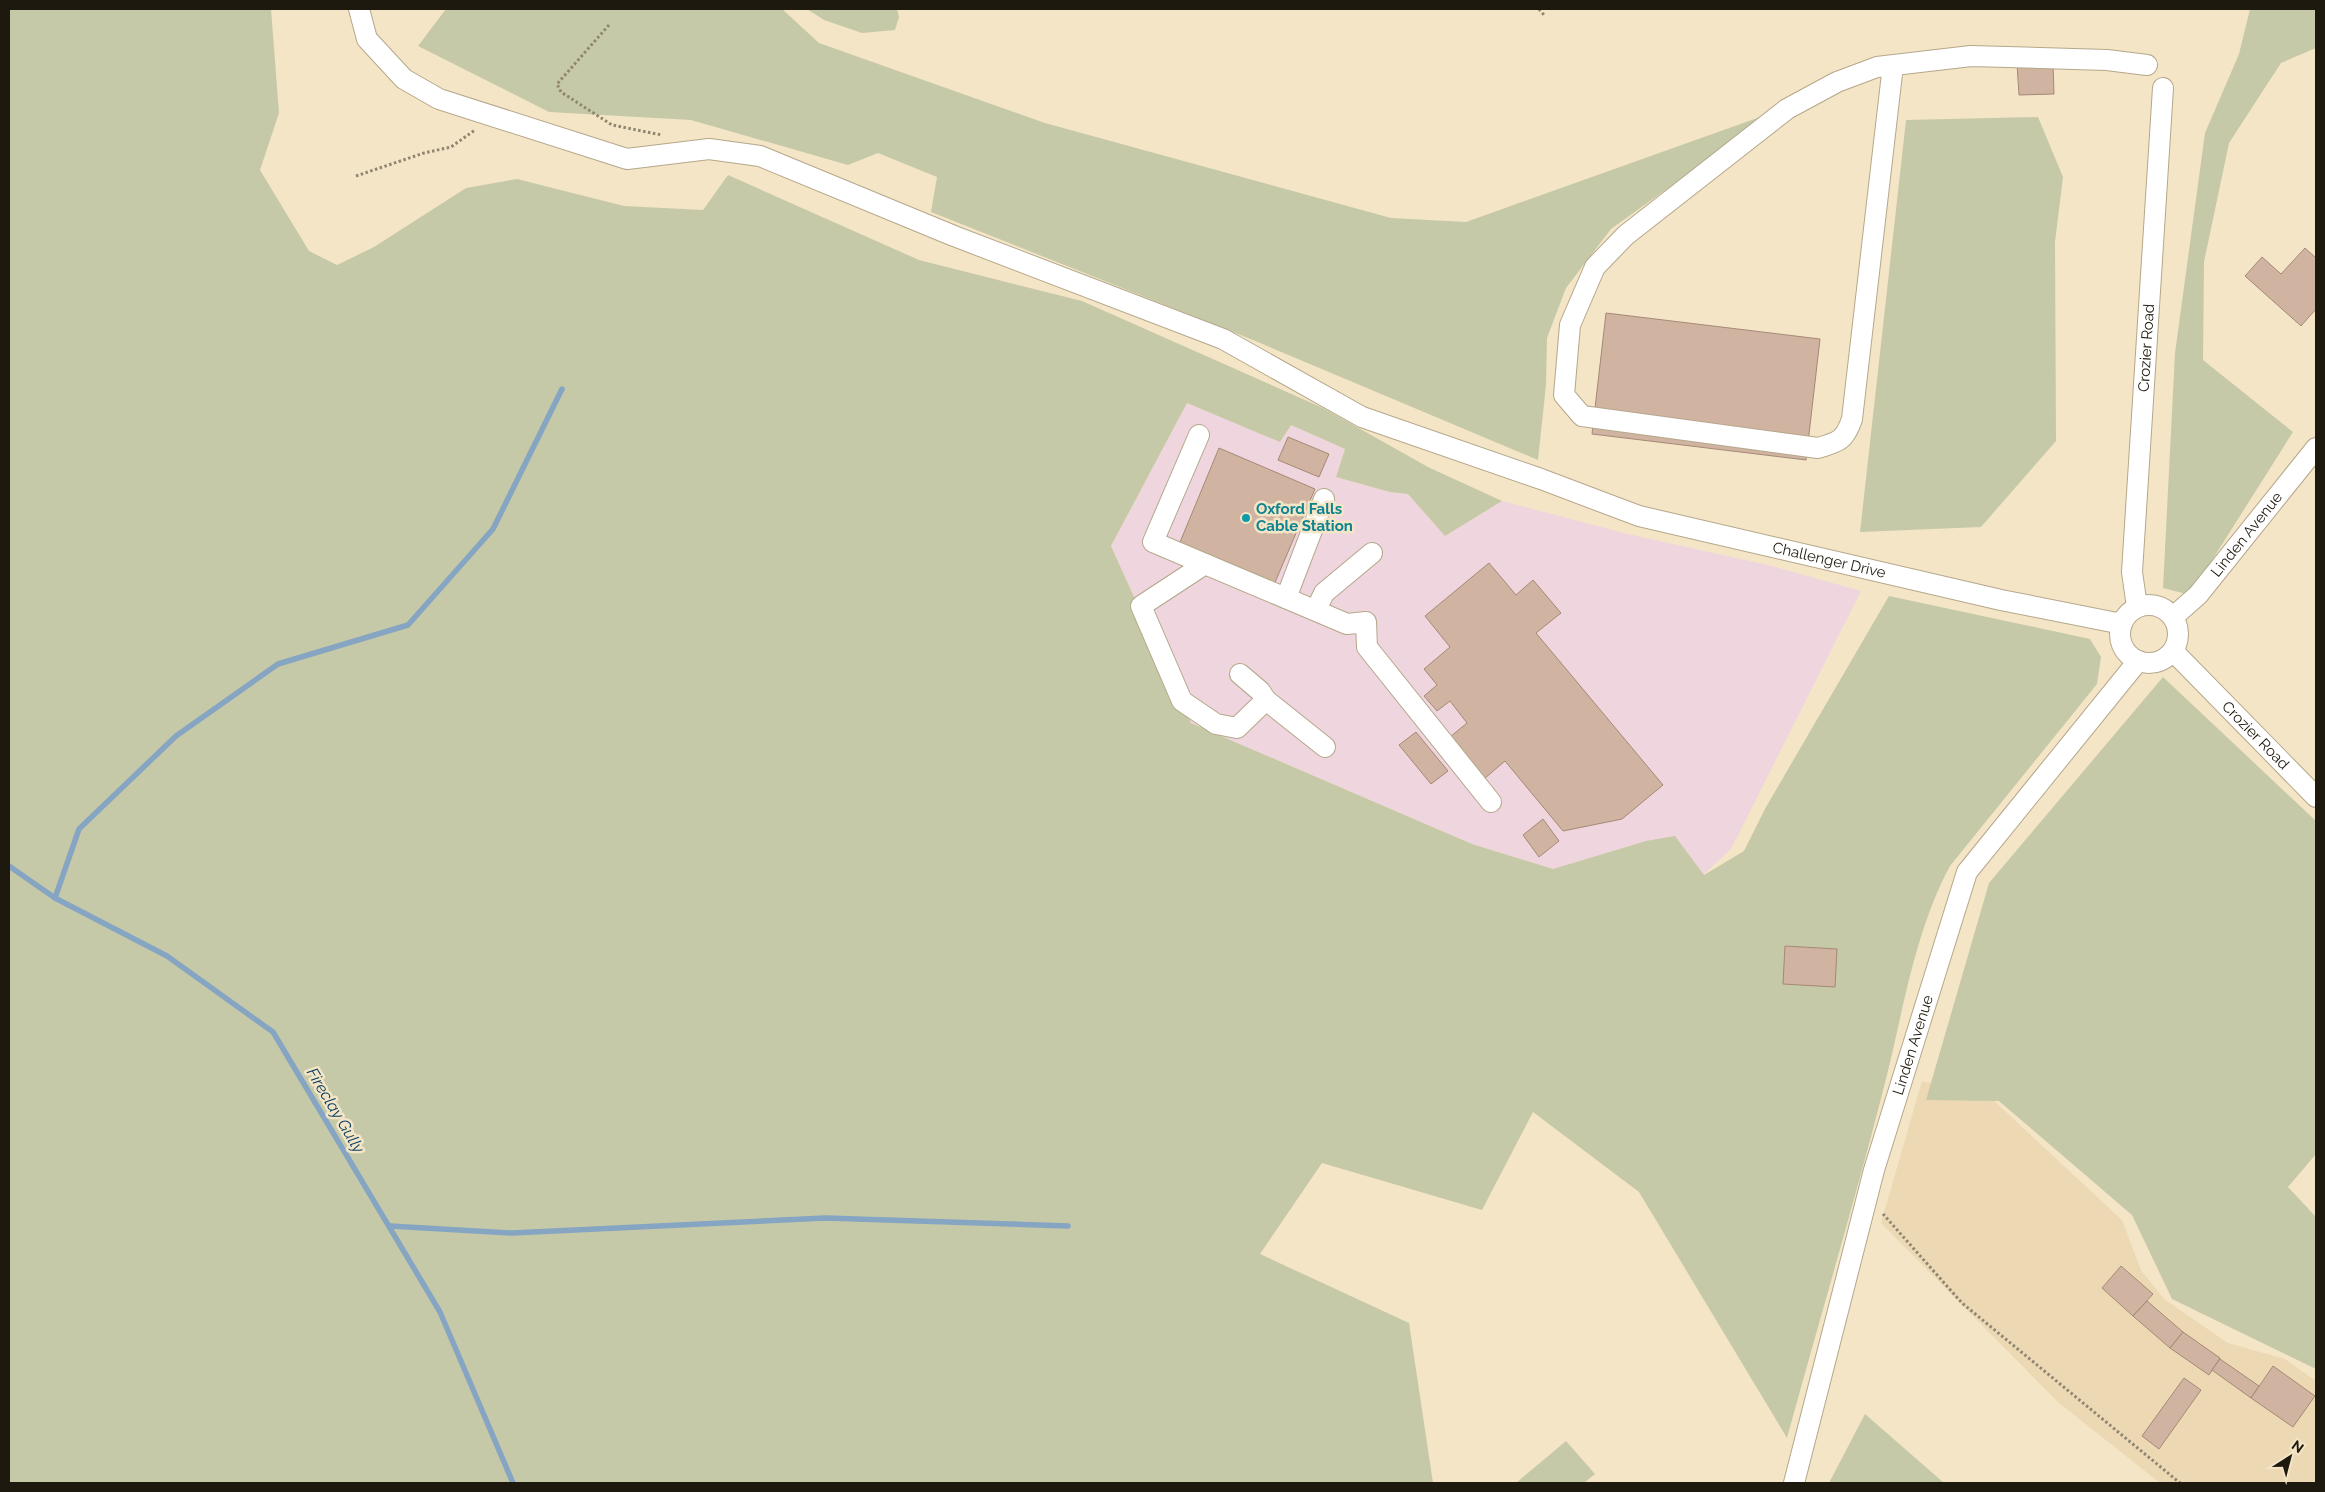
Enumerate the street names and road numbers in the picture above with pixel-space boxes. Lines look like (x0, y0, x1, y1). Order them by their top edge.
street label: Crozier Road (2135, 303, 2158, 392)
street label: Linden Avenue (2207, 488, 2286, 580)
street label: Challenger Drive (1771, 538, 1888, 582)
street label: Crozier Road (2218, 697, 2293, 773)
street label: Linden Avenue (1889, 993, 1937, 1097)

